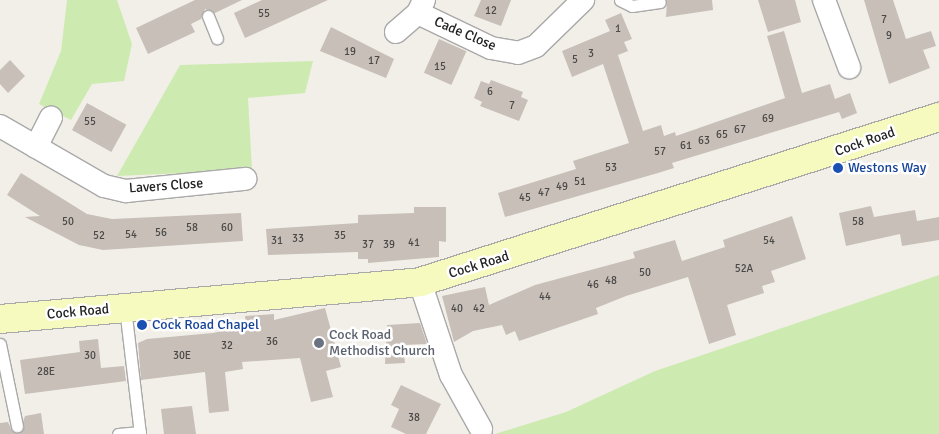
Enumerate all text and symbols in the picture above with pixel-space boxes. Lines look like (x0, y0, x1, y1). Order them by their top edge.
house number: 12 (485, 4, 497, 18)
house number: 55 (258, 7, 270, 21)
street label: Cade Close (431, 13, 499, 55)
house number: 7 (881, 13, 887, 27)
house number: 1 (615, 22, 621, 36)
house number: 9 (886, 29, 892, 43)
house number: 19 (344, 45, 356, 59)
house number: 3 (588, 47, 594, 61)
house number: 5 (572, 53, 578, 67)
house number: 17 (368, 54, 380, 68)
house number: 15 (434, 60, 446, 74)
house number: 6 (487, 85, 493, 99)
house number: 7 (509, 99, 515, 113)
house number: 69 (762, 112, 774, 126)
house number: 55 (84, 115, 96, 129)
house number: 67 (734, 123, 746, 137)
street label: Cock Road (833, 124, 897, 160)
house number: 65 (716, 128, 728, 142)
house number: 63 (698, 134, 710, 148)
house number: 61 (680, 139, 692, 153)
house number: 57 (654, 145, 666, 159)
place label: Westons Way (848, 160, 926, 176)
house number: 53 (605, 161, 617, 175)
marker: Westons Way (832, 162, 844, 174)
street label: Lavers Close (128, 175, 204, 197)
house number: 51 (574, 175, 586, 189)
house number: 49 (556, 180, 568, 194)
house number: 47 (538, 186, 550, 200)
house number: 45 (519, 191, 531, 205)
house number: 50 (62, 215, 74, 229)
house number: 58 (852, 215, 864, 229)
house number: 58 (186, 221, 198, 235)
house number: 60 (221, 221, 233, 235)
house number: 56 (155, 226, 167, 240)
house number: 54 (125, 228, 137, 242)
house number: 52 (93, 229, 105, 243)
house number: 35 (334, 229, 346, 243)
house number: 33 (292, 232, 304, 246)
house number: 31 (271, 234, 283, 248)
house number: 54 (763, 234, 775, 248)
house number: 41 (408, 236, 420, 250)
house number: 37 (362, 238, 374, 252)
house number: 39 (383, 238, 395, 252)
street label: Cock Road (447, 248, 511, 282)
house number: 52A (735, 262, 753, 276)
house number: 50 (639, 266, 651, 280)
house number: 48 (605, 274, 617, 288)
house number: 46 (587, 278, 599, 292)
house number: 44 (539, 290, 551, 304)
street label: Cock Road (46, 301, 110, 323)
house number: 40 (451, 302, 463, 316)
house number: 42 (473, 302, 485, 316)
place label: Cock Road Chapel (152, 317, 259, 333)
marker: Cock Road Chapel (136, 319, 148, 331)
place label: Cock Road Methodist Church (329, 327, 435, 360)
house number: 36 (266, 335, 278, 349)
marker: Cock Road Methodist Church (313, 337, 325, 349)
house number: 32 (221, 339, 233, 353)
house number: 30 (84, 349, 96, 363)
house number: 30E (173, 349, 191, 363)
house number: 28E (37, 365, 55, 379)
house number: 38 (408, 411, 420, 425)

